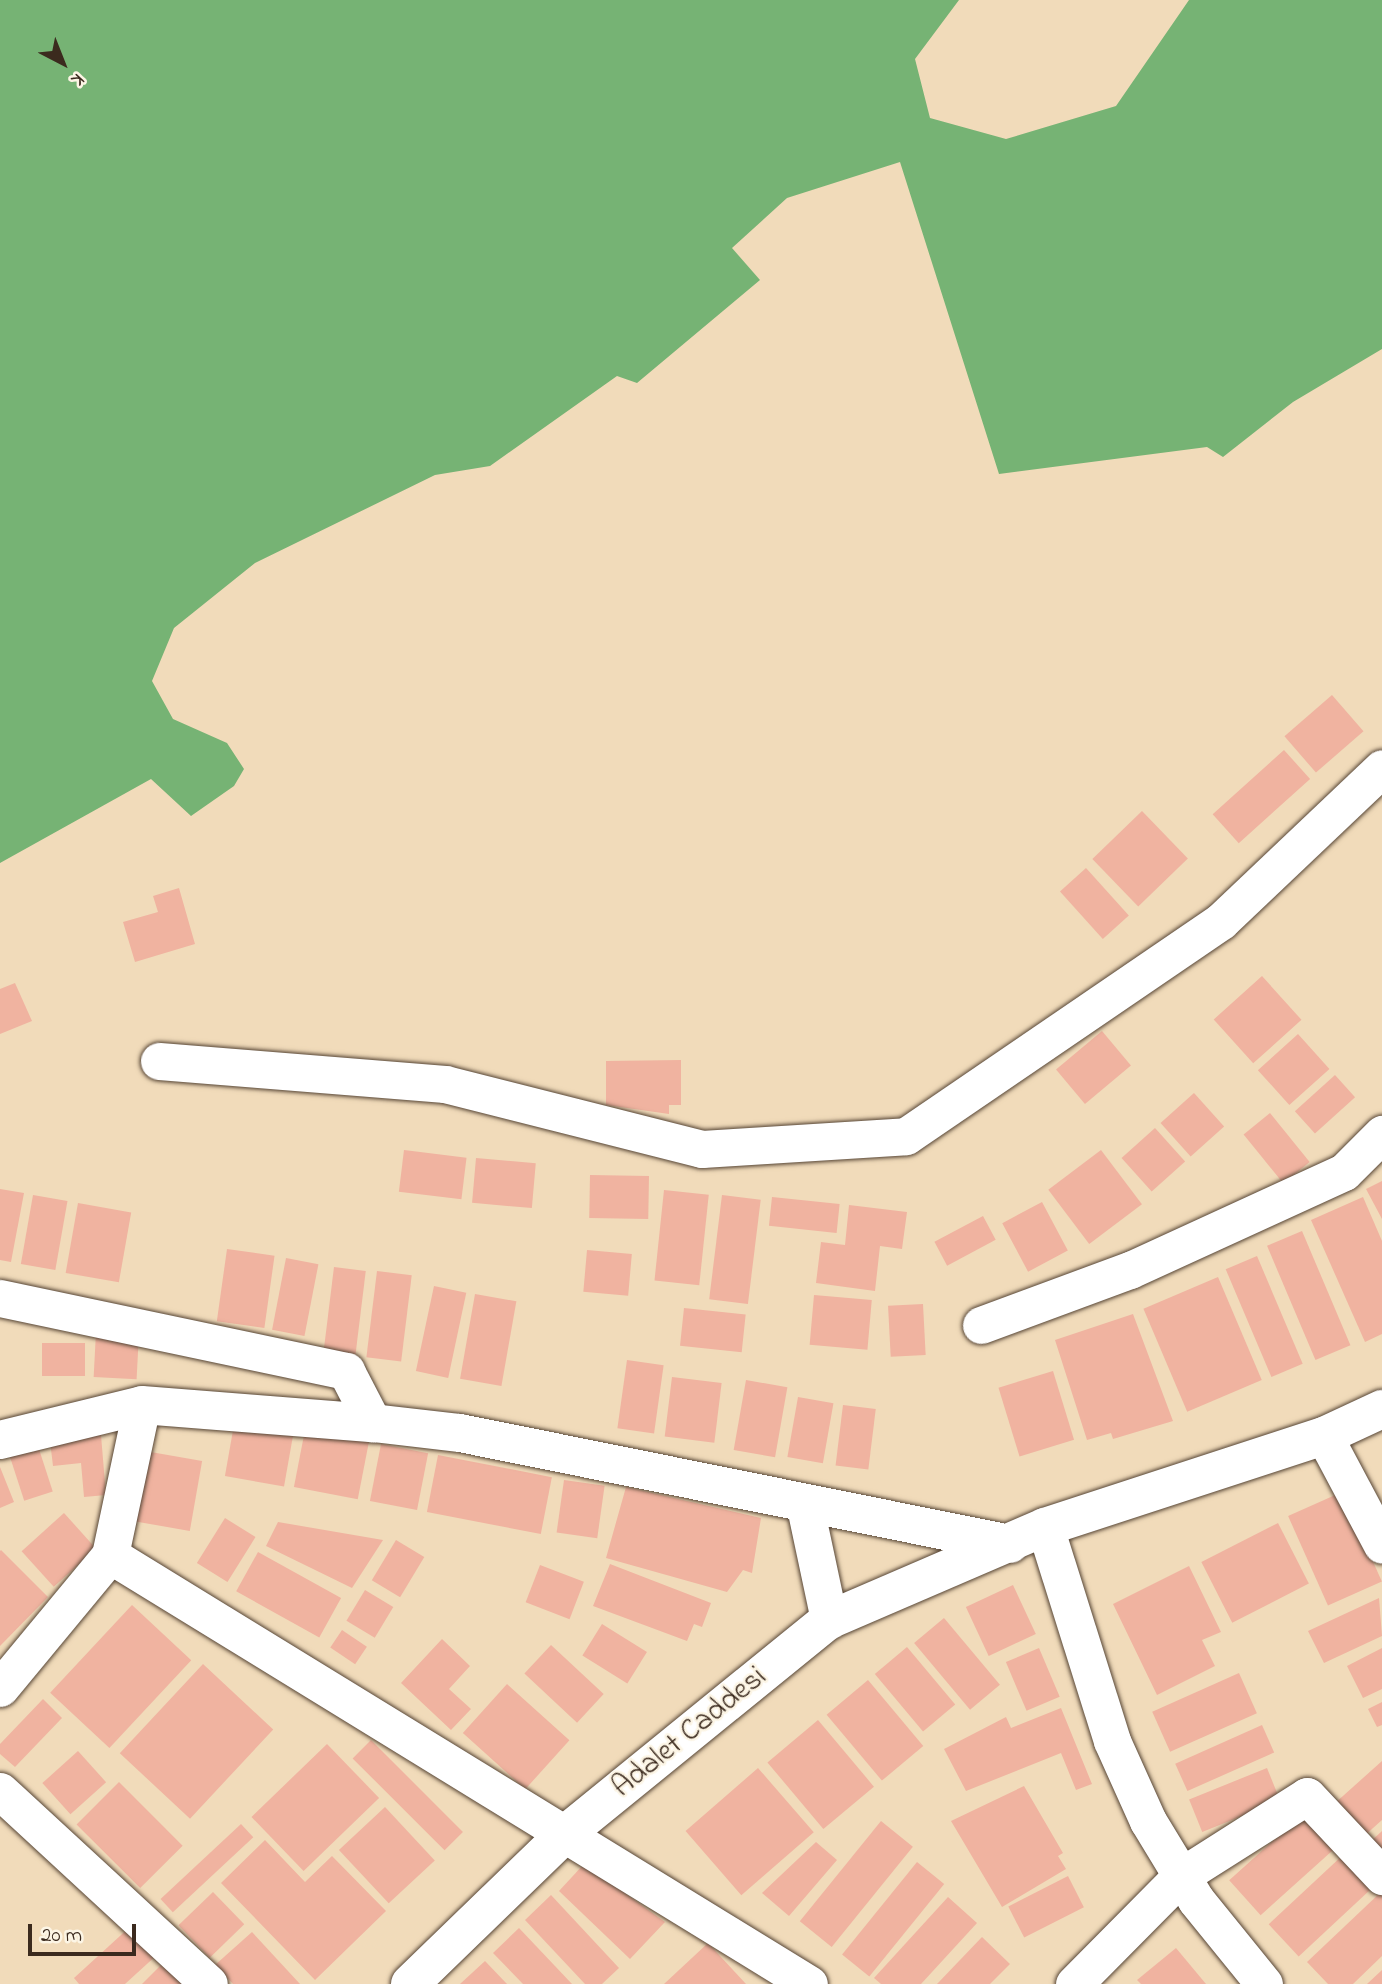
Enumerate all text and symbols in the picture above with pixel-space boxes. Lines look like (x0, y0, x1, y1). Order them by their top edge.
north arrow (28, 28, 98, 98)
text: K (65, 66, 90, 92)
street label: Adalet Caddesi (606, 1660, 774, 1806)
scale bar (32, 1910, 140, 1954)
text: 20 m (41, 1921, 82, 1951)

